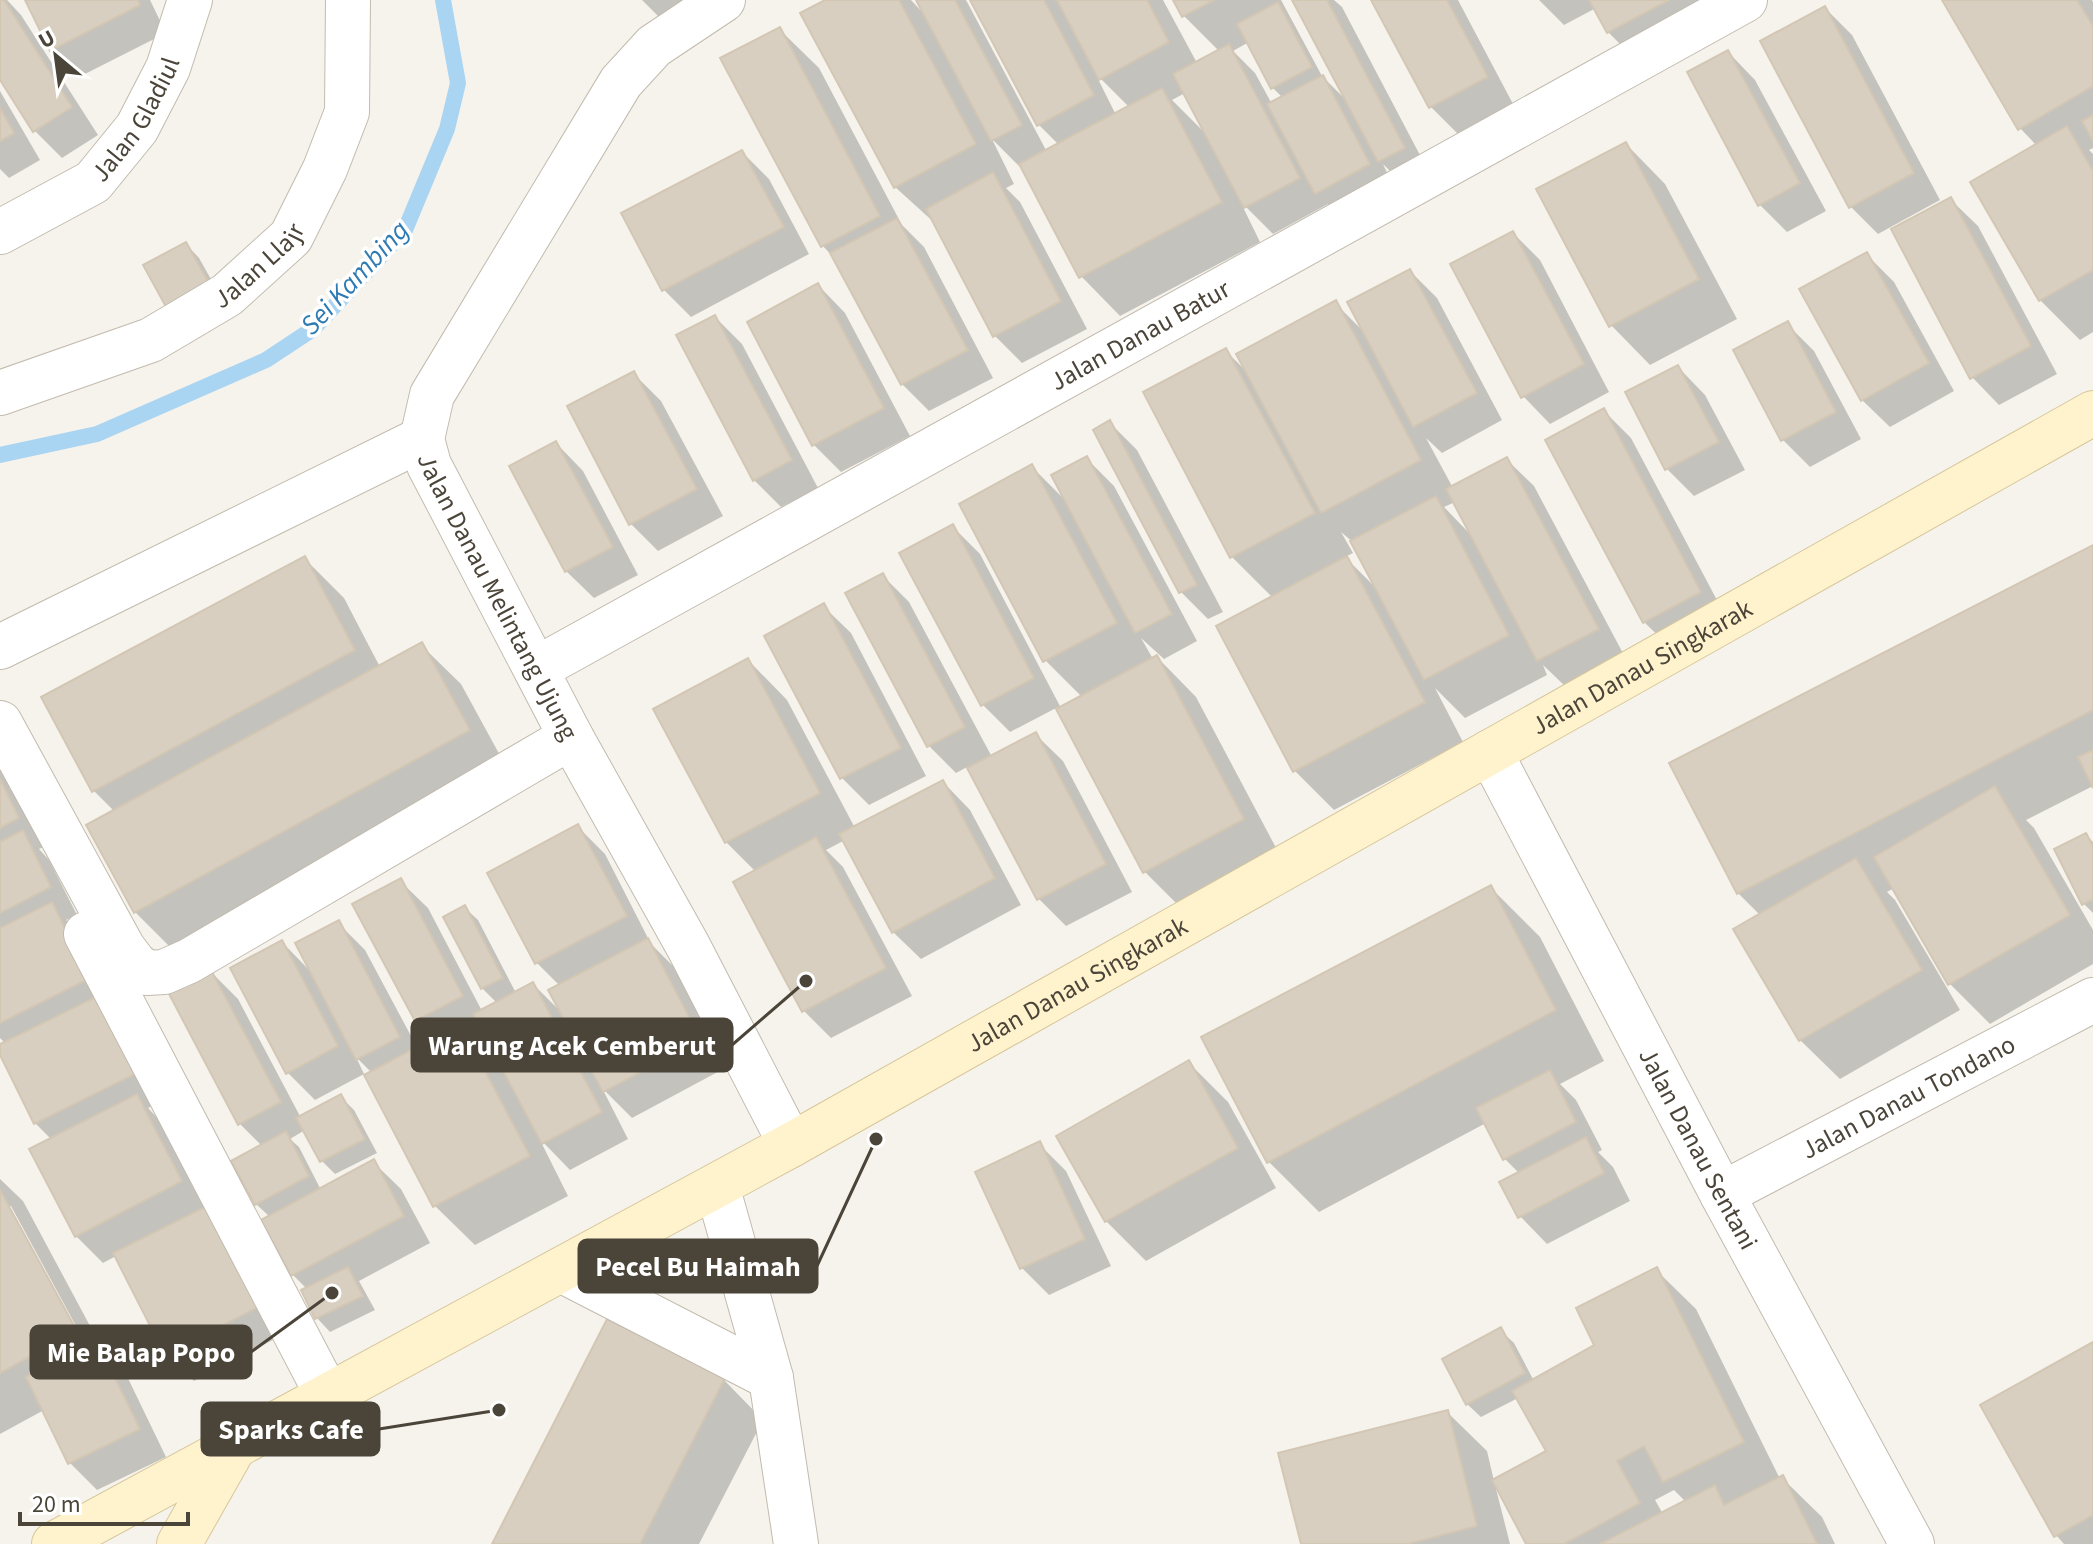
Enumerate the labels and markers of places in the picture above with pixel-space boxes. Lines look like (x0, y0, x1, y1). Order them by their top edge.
callout: Warung Acek Cemberut (412, 1019, 732, 1071)
callout: Pecel Bu Haimah (579, 1240, 817, 1292)
callout: Mie Balap Popo (31, 1326, 251, 1378)
callout: Sparks Cafe (202, 1403, 379, 1455)

